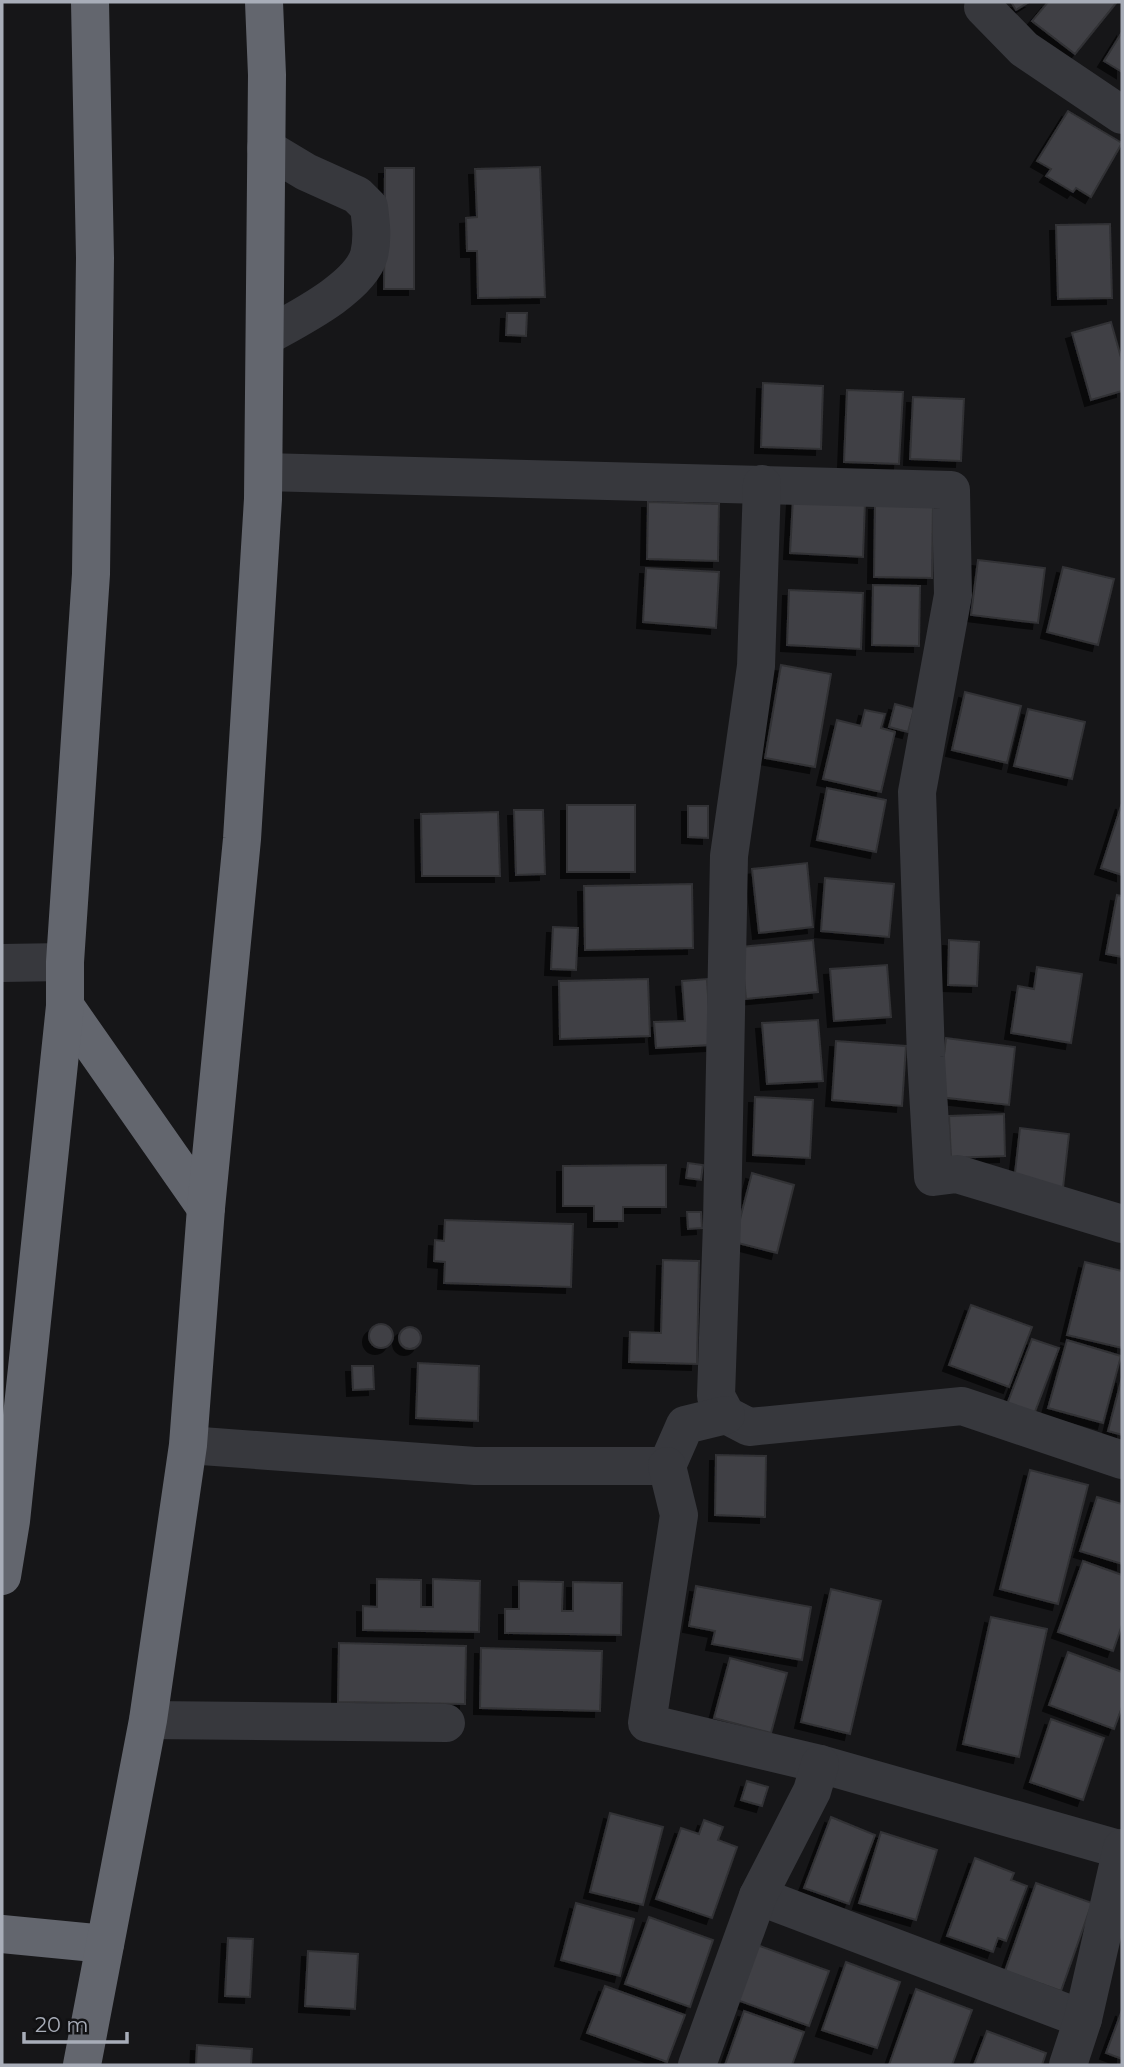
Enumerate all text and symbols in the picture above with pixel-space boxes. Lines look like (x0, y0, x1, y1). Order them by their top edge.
scale bar (24, 2000, 128, 2044)
text: 20 m (35, 2012, 89, 2037)

